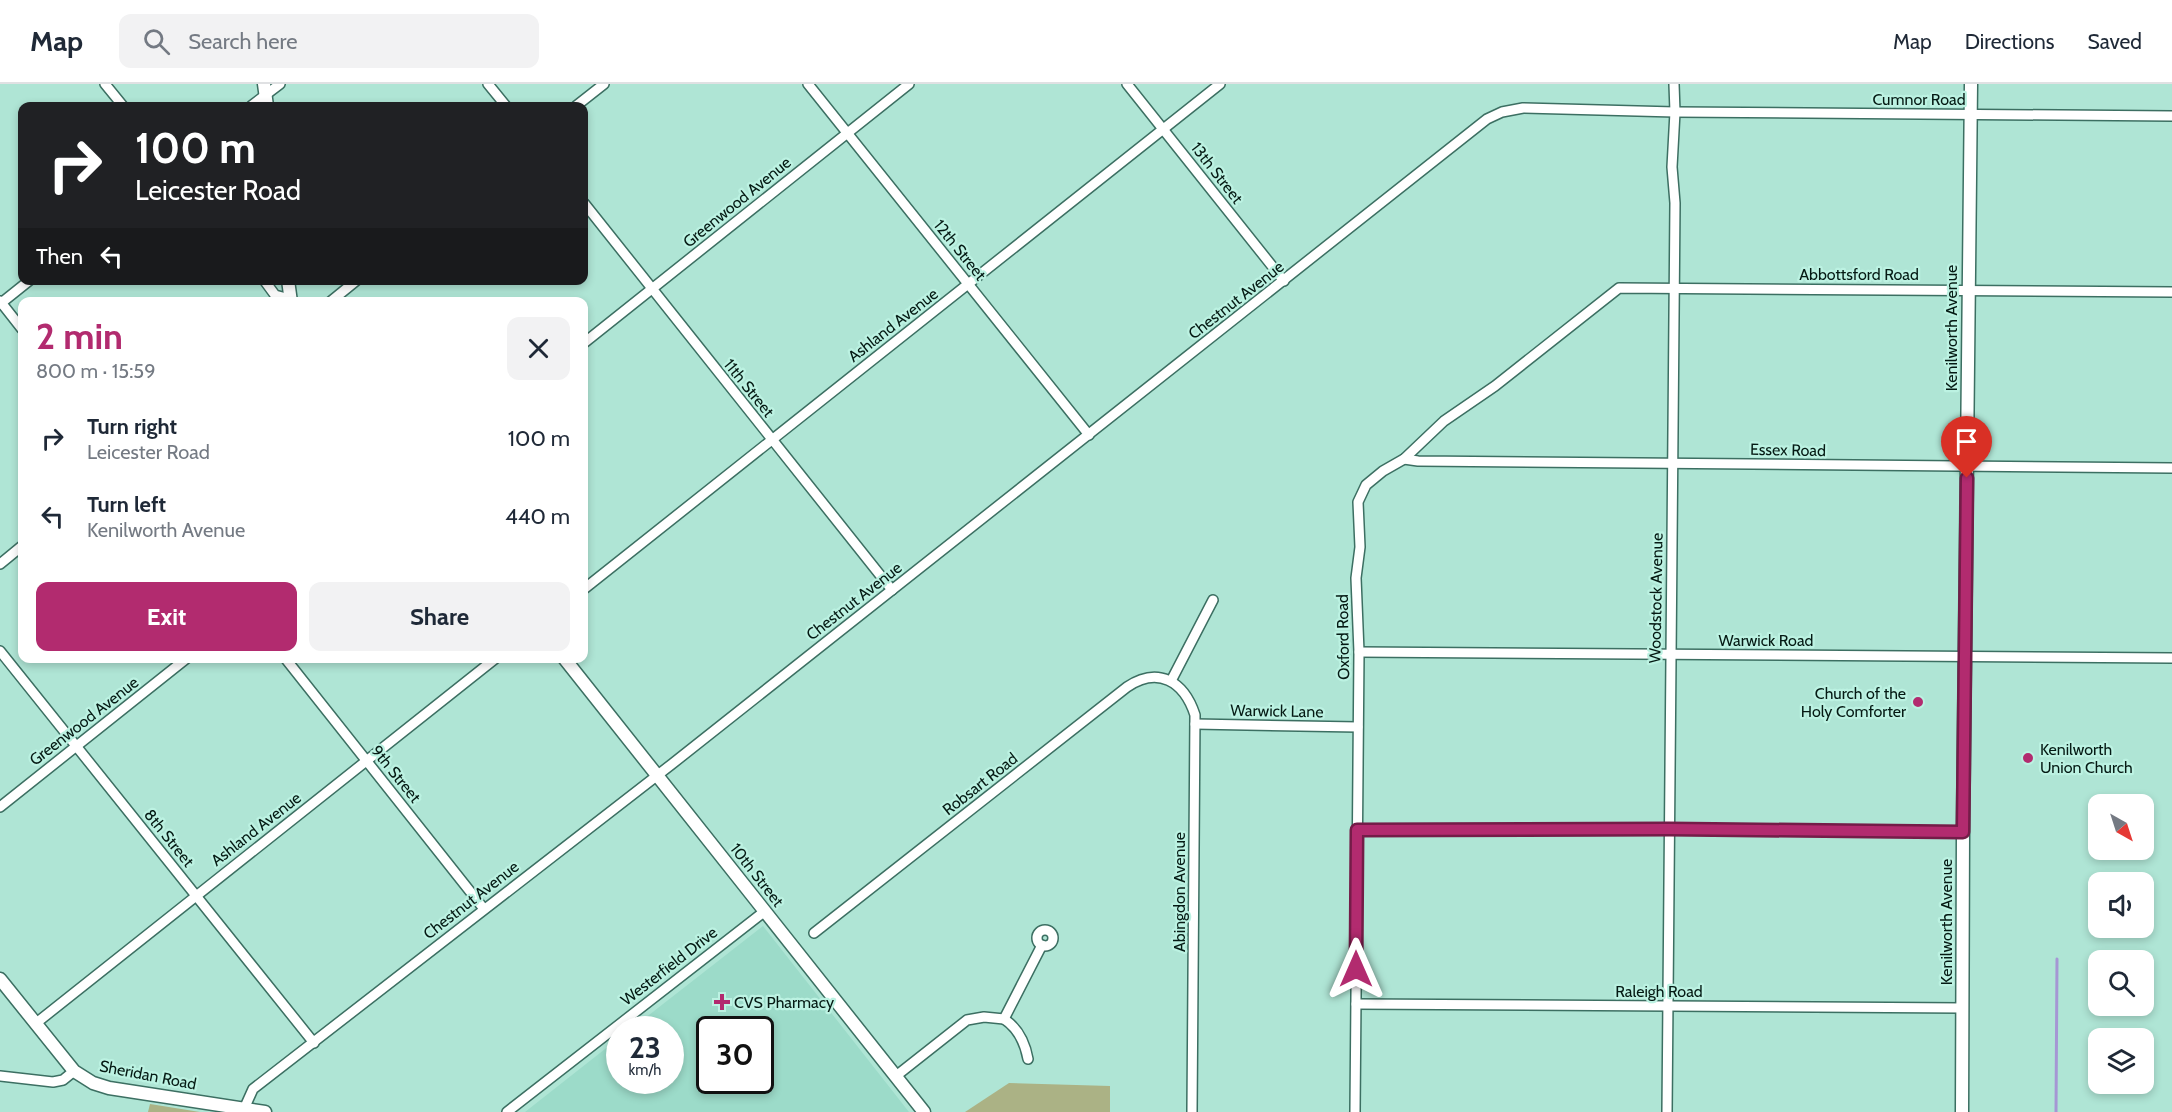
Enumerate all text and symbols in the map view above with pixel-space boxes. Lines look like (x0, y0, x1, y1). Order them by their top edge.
search box (119, 14, 539, 68)
text: Map (30, 24, 83, 58)
icon: search (140, 25, 173, 58)
text: Search here (188, 28, 297, 55)
text: Map (1893, 29, 1932, 54)
text: Directions (1965, 29, 2054, 54)
text: Saved (2087, 29, 2142, 54)
street label: Cumnor Road (1872, 90, 1966, 109)
text: 100 m (135, 122, 256, 174)
icon: right (36, 126, 114, 204)
street label: 13th Street (1187, 139, 1247, 208)
street label: Greenwood Avenue (679, 153, 795, 251)
text: Leicester Road (135, 174, 301, 207)
street label: 12th Street (930, 216, 991, 285)
icon: left (95, 240, 128, 273)
text: Then (36, 243, 83, 270)
street label: Chestnut Avenue (1185, 257, 1287, 343)
street label: Abbottsford Road (1799, 265, 1919, 284)
street label: Kenilworth Avenue (1942, 265, 1961, 391)
street label: Ashland Avenue (844, 284, 942, 366)
text: 2 min (36, 314, 123, 358)
button: close (507, 317, 570, 380)
street label: 11th Street (720, 355, 779, 421)
text: 800 m · 15:59 (36, 359, 156, 383)
text: Turn right (87, 413, 177, 440)
pin (1941, 416, 1992, 478)
icon: right (36, 422, 69, 455)
text: 100 m (508, 425, 570, 452)
icon: arrive (1950, 425, 1983, 458)
text: Leicester Road (87, 440, 210, 464)
street label: Essex Road (1750, 440, 1826, 460)
text: Turn left (87, 491, 166, 518)
icon: left (36, 500, 69, 533)
text: 440 m (505, 503, 570, 530)
text: Kenilworth Avenue (87, 518, 245, 542)
street label: Woodstock Avenue (1645, 533, 1667, 663)
street label: Chestnut Avenue (803, 558, 905, 644)
button: Exit (36, 582, 297, 651)
button: Share (309, 582, 570, 651)
street label: Oxford Road (1333, 594, 1353, 680)
street label: Warwick Road (1719, 631, 1813, 650)
street label: Greenwood Avenue (26, 673, 142, 769)
place label: Church of the Holy Comforter (1801, 684, 1907, 721)
marker: Church of the Holy Comforter (1911, 695, 1925, 709)
street label: Warwick Lane (1230, 701, 1324, 721)
place label: Kenilworth Union Church (2040, 740, 2133, 777)
street label: 9th Street (367, 742, 425, 807)
street label: Robsart Road (939, 749, 1021, 819)
marker: Kenilworth Union Church (2021, 751, 2035, 765)
street label: Ashland Avenue (207, 788, 305, 870)
north arrow (2088, 794, 2154, 860)
map controls (2088, 794, 2154, 1094)
street label: 8th Street (140, 805, 198, 871)
street label: Abingdon Avenue (1170, 832, 1189, 952)
street label: 10th Street (726, 840, 788, 911)
street label: Chestnut Avenue (420, 857, 522, 943)
street label: Kenilworth Avenue (1937, 859, 1956, 985)
button: sound (2088, 872, 2154, 938)
street label: Westerfield Drive (617, 923, 721, 1009)
position arrow (1324, 937, 1388, 1001)
button: search (2088, 950, 2154, 1016)
street label: Raleigh Road (1615, 982, 1703, 1001)
place label: CVS Pharmacy (734, 993, 834, 1012)
marker: CVS Pharmacy (715, 995, 729, 1009)
speed limit sign: 30 (696, 1016, 774, 1094)
button: layers (2088, 1028, 2154, 1094)
text: 23 (629, 1029, 661, 1066)
street label: Sheridan Road (98, 1056, 198, 1094)
text: km/h (629, 1061, 661, 1079)

